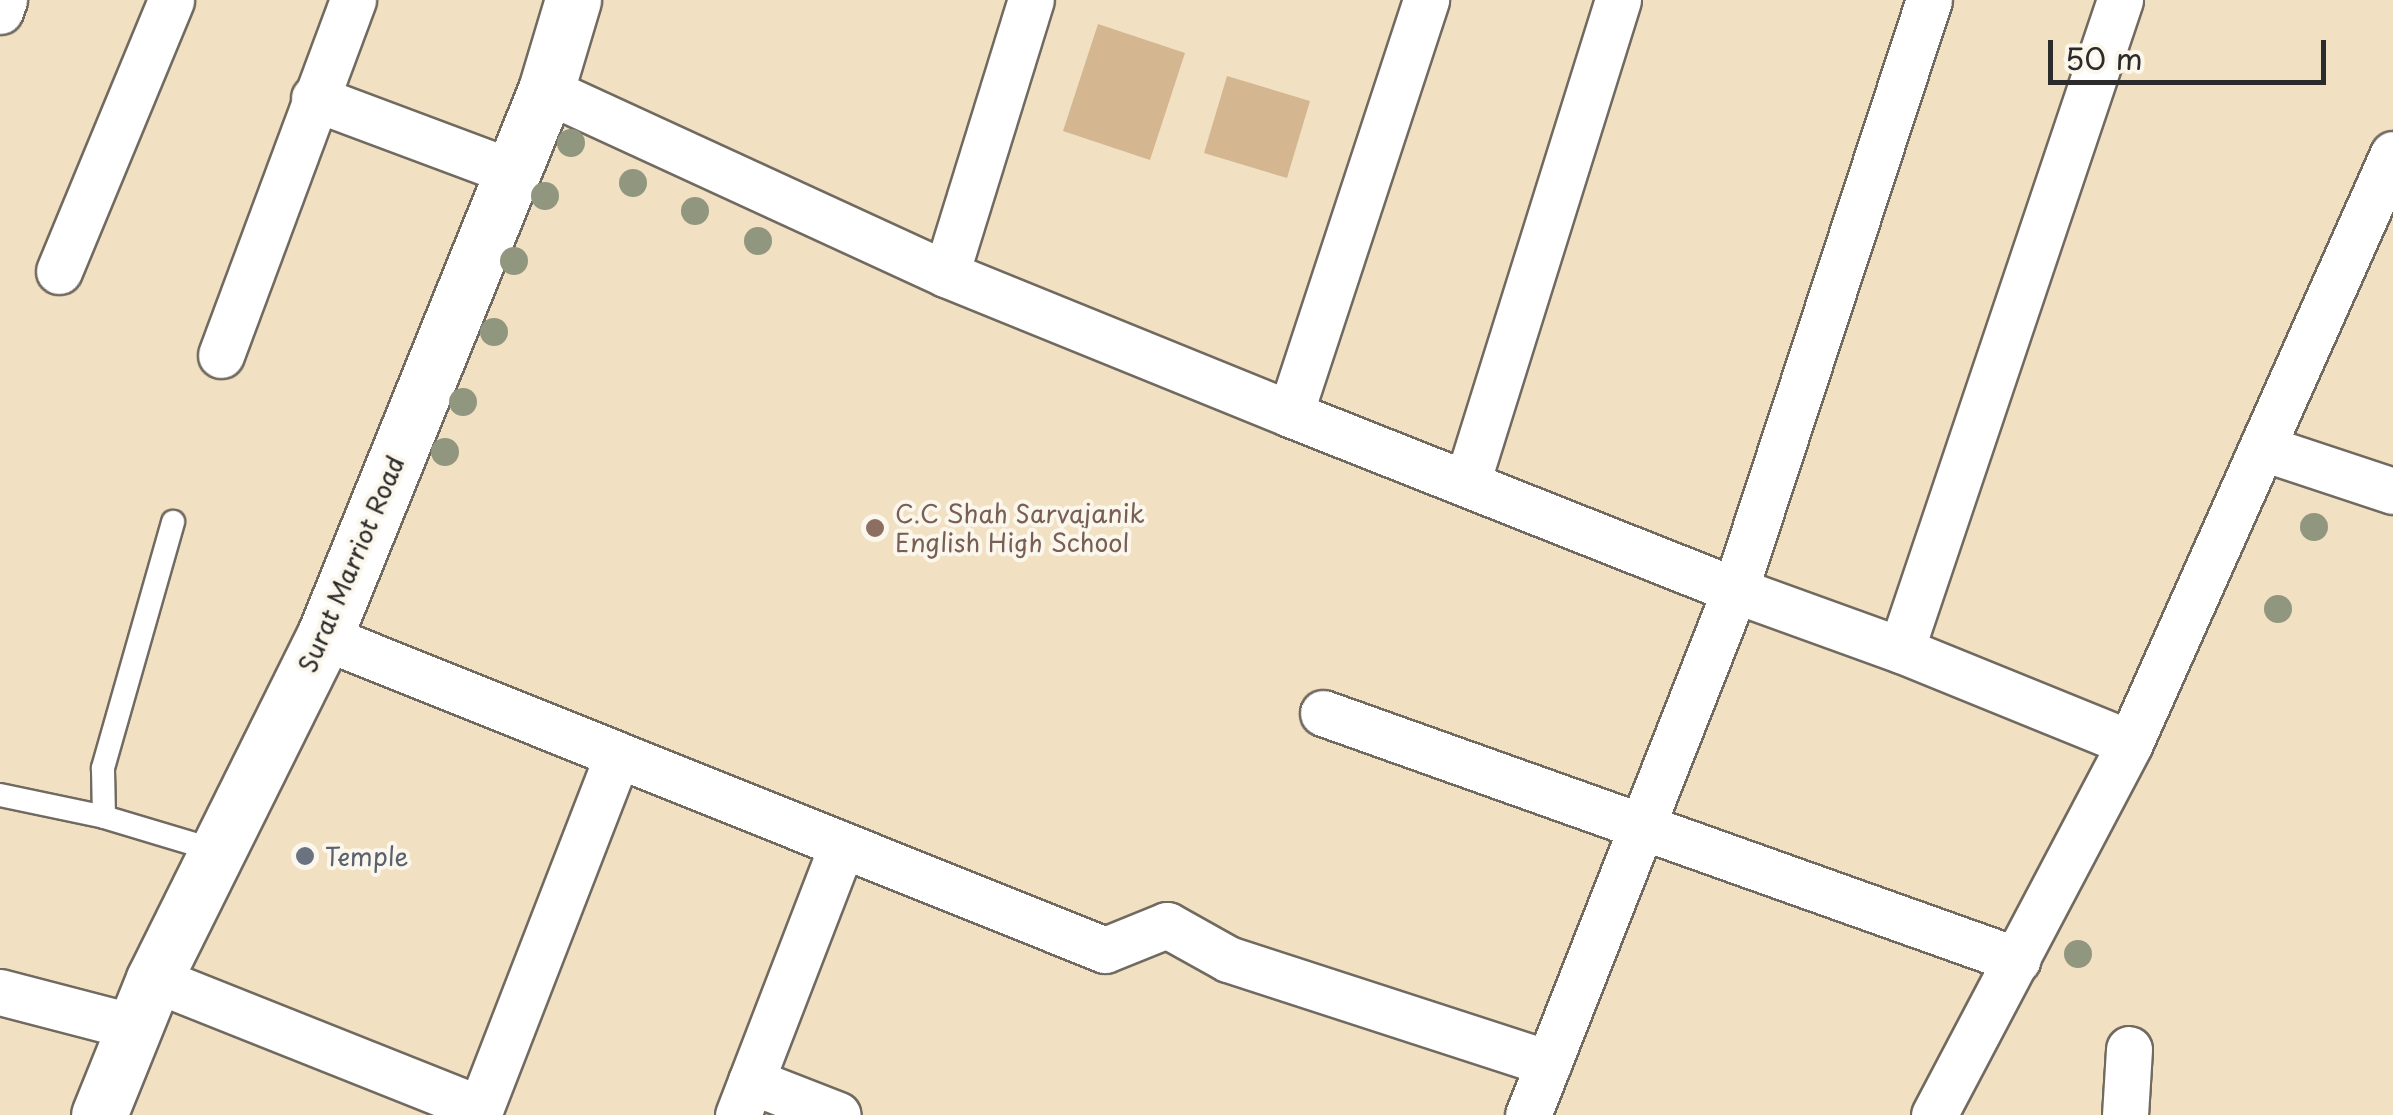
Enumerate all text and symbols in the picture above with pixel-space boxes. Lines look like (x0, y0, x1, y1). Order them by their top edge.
scale bar (2053, 20, 2330, 82)
text: 50 m (2065, 35, 2143, 80)
street label: Surat Marriot Road (292, 451, 410, 677)
place label: C.C Shah Sarvajanik English High School (895, 499, 1147, 558)
marker: C.C Shah Sarvajanik English High School (864, 517, 886, 539)
place label: Temple (325, 841, 409, 871)
marker: Temple (294, 845, 316, 867)

